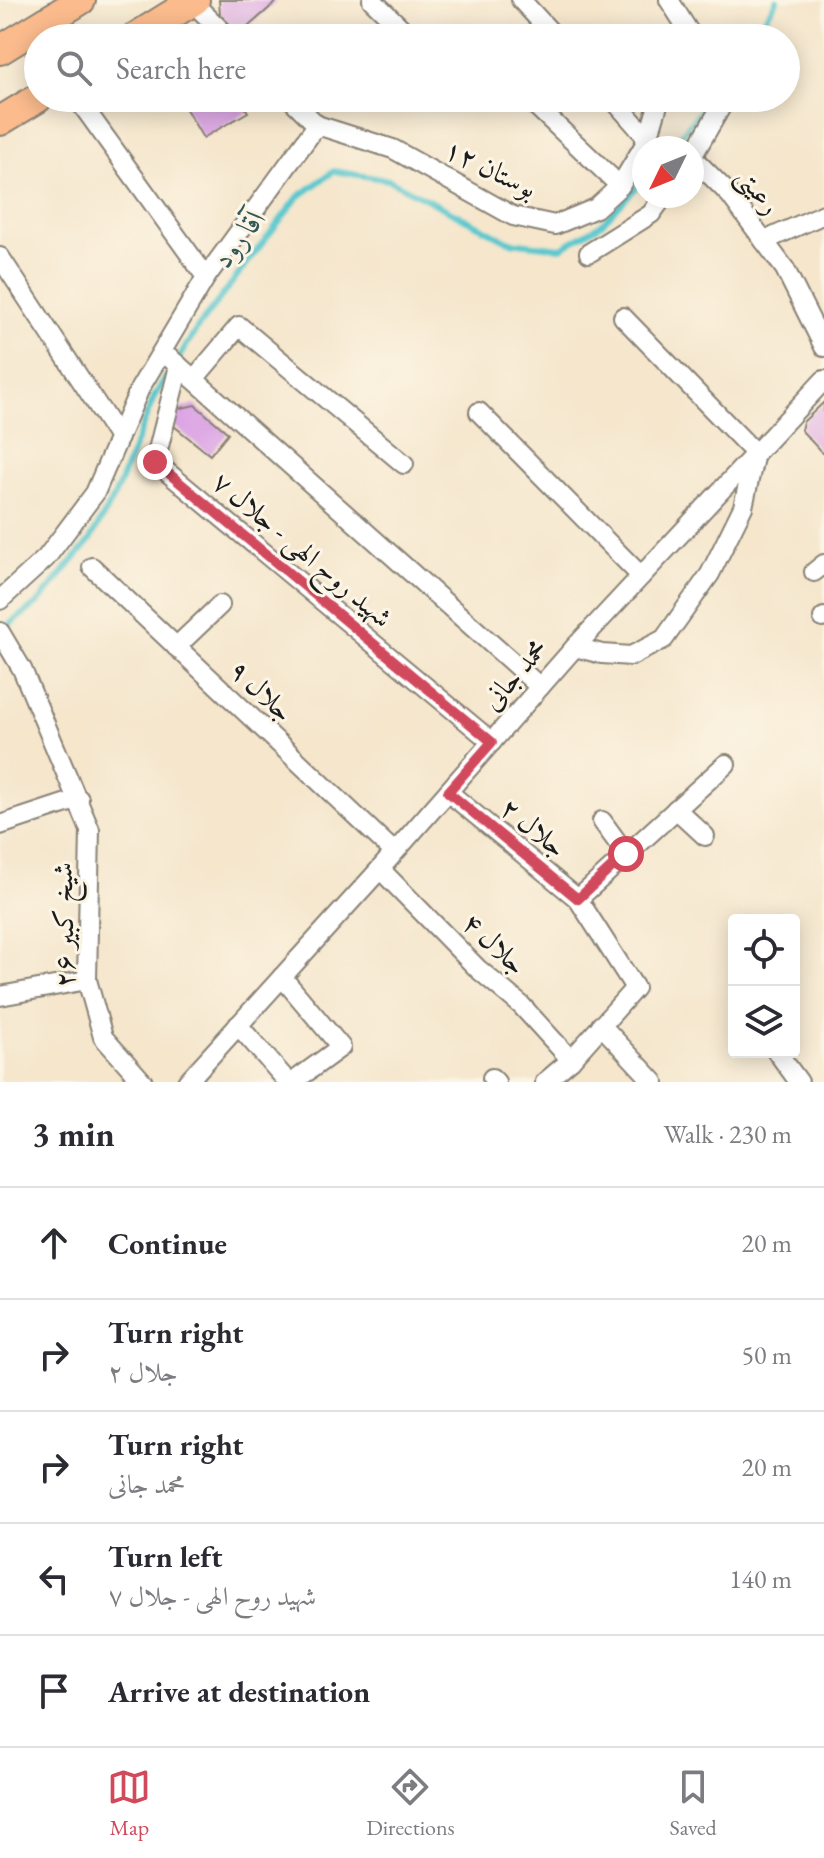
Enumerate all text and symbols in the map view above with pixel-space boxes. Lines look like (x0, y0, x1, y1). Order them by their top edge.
search box (24, 24, 800, 112)
icon: search (52, 46, 96, 90)
text: Search here (116, 49, 246, 88)
street label: بوستان ۱۲ (439, 130, 543, 206)
north arrow (632, 136, 704, 208)
street label: رعیتی (726, 159, 789, 223)
water label: آقا رود (203, 200, 274, 276)
route end (137, 444, 173, 480)
street label: شهید روح الهی - جلال ۷ (200, 463, 400, 641)
street label: محمد جانی (473, 631, 555, 717)
street label: جلال ۹ (222, 651, 302, 729)
street label: جلال ۲ (493, 789, 575, 865)
route start (608, 836, 644, 872)
street label: شیخ کبیر ۲۶ (44, 862, 89, 988)
street label: جلال ۴ (455, 904, 535, 982)
map controls (728, 914, 800, 1058)
button: locate (728, 914, 800, 986)
button: layers (728, 986, 800, 1058)
text: 3 min (32, 1112, 115, 1156)
text: Walk · 230 m (664, 1117, 792, 1151)
icon: ahead (32, 1221, 76, 1265)
text: Continue (108, 1224, 227, 1263)
text: 20 m (742, 1226, 792, 1260)
text: Turn right (108, 1313, 244, 1352)
icon: right (32, 1333, 76, 1377)
text: 50 m (742, 1338, 792, 1372)
text: جلال ۲ (108, 1355, 178, 1389)
text: Turn right (108, 1425, 244, 1464)
icon: right (32, 1445, 76, 1489)
text: 20 m (742, 1450, 792, 1484)
text: محمد جانی (108, 1467, 185, 1501)
text: Turn left (108, 1537, 222, 1576)
icon: left (32, 1557, 76, 1601)
text: 140 m (729, 1562, 792, 1596)
text: شهید روح الهی - جلال ۷ (108, 1579, 316, 1613)
icon: arrive (32, 1669, 76, 1713)
text: Arrive at destination (108, 1672, 370, 1711)
tab: Map (107, 1765, 151, 1842)
tab: Directions (366, 1765, 455, 1842)
tab: Saved (669, 1765, 717, 1842)

